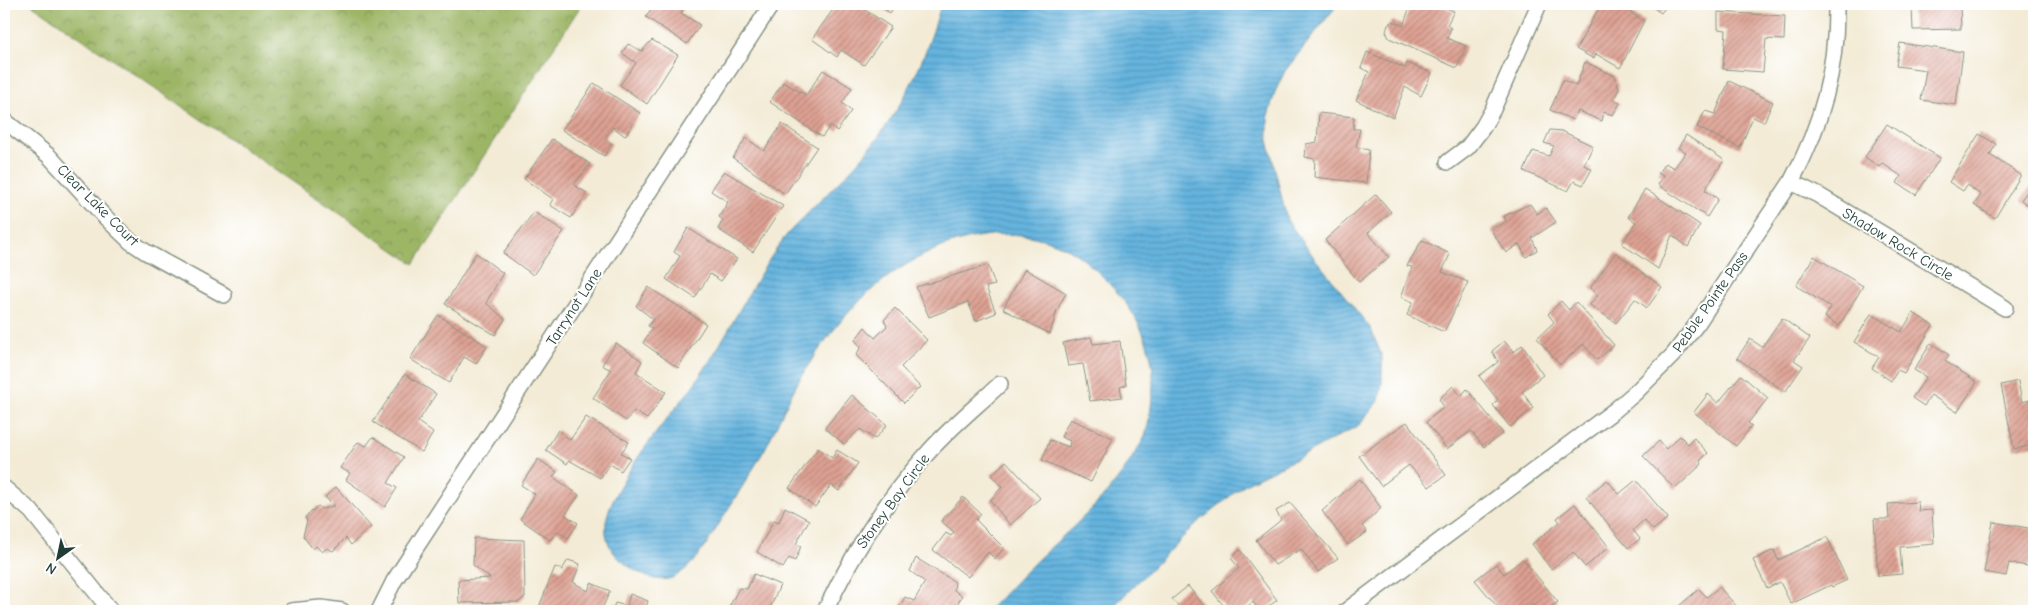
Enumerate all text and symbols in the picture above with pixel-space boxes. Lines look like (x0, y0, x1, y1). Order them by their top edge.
street label: Clear Lake Court (53, 160, 143, 250)
street label: Shadow Rock Circle (1839, 204, 1957, 284)
street label: Pebble Pointe Pass (1669, 248, 1751, 356)
street label: Tarrynot Lane (542, 264, 606, 349)
street label: Stoney Bay Circle (853, 450, 934, 552)
north arrow (32, 532, 82, 582)
text: N (43, 559, 60, 578)

